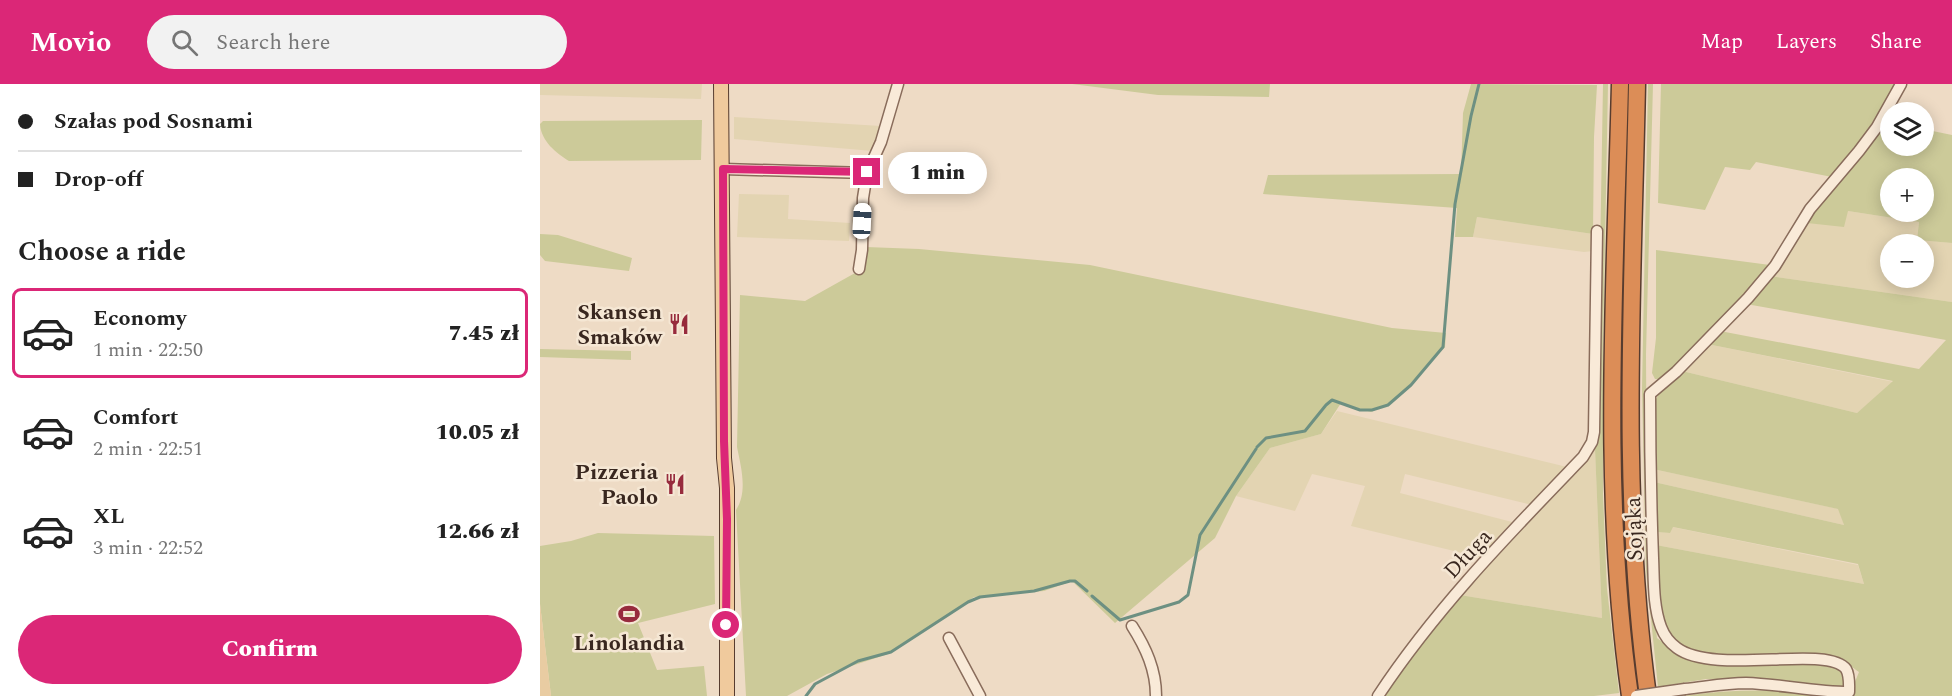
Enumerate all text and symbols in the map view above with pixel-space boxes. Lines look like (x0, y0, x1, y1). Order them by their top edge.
search box (147, 15, 567, 69)
text: Movio (30, 21, 111, 64)
icon: search (168, 26, 201, 59)
text: Search here (216, 26, 330, 59)
text: Map (1701, 26, 1743, 58)
text: Layers (1776, 26, 1837, 58)
text: Share (1870, 26, 1922, 58)
map controls (1880, 102, 1934, 288)
button: layers (1880, 102, 1934, 156)
text: Szałas pod Sosnami (54, 105, 253, 138)
callout: 1 min (888, 151, 987, 193)
route end (853, 158, 880, 185)
text: 1 min (910, 158, 965, 188)
text: Drop-off (54, 163, 143, 196)
button: + (1880, 168, 1934, 222)
car (852, 203, 872, 239)
text: Choose a ride (18, 231, 186, 273)
button: − (1880, 234, 1934, 288)
place label: Skansen Smaków (577, 296, 663, 354)
text: Economy (93, 302, 186, 335)
icon: car (21, 306, 75, 360)
restaurant icon: Skansen Smaków (667, 312, 691, 336)
text: 7.45 zł (449, 317, 519, 350)
text: 1 min · 22:50 (93, 335, 203, 365)
text: Comfort (93, 401, 178, 434)
icon: car (21, 405, 75, 459)
text: 10.05 zł (436, 416, 519, 449)
text: 2 min · 22:51 (93, 434, 203, 464)
place label: Pizzeria Paolo (575, 456, 659, 514)
restaurant icon: Pizzeria Paolo (663, 472, 687, 496)
street label: Sojąka (1617, 496, 1652, 562)
text: XL (93, 500, 124, 533)
icon: car (21, 504, 75, 558)
text: 12.66 zł (436, 515, 519, 548)
street label: Długa (1436, 521, 1500, 587)
text: 3 min · 22:52 (93, 533, 203, 563)
sports icon: Linolandia (617, 602, 641, 626)
route start (712, 611, 739, 638)
button: Confirm (18, 615, 522, 684)
place label: Linolandia (574, 627, 685, 660)

